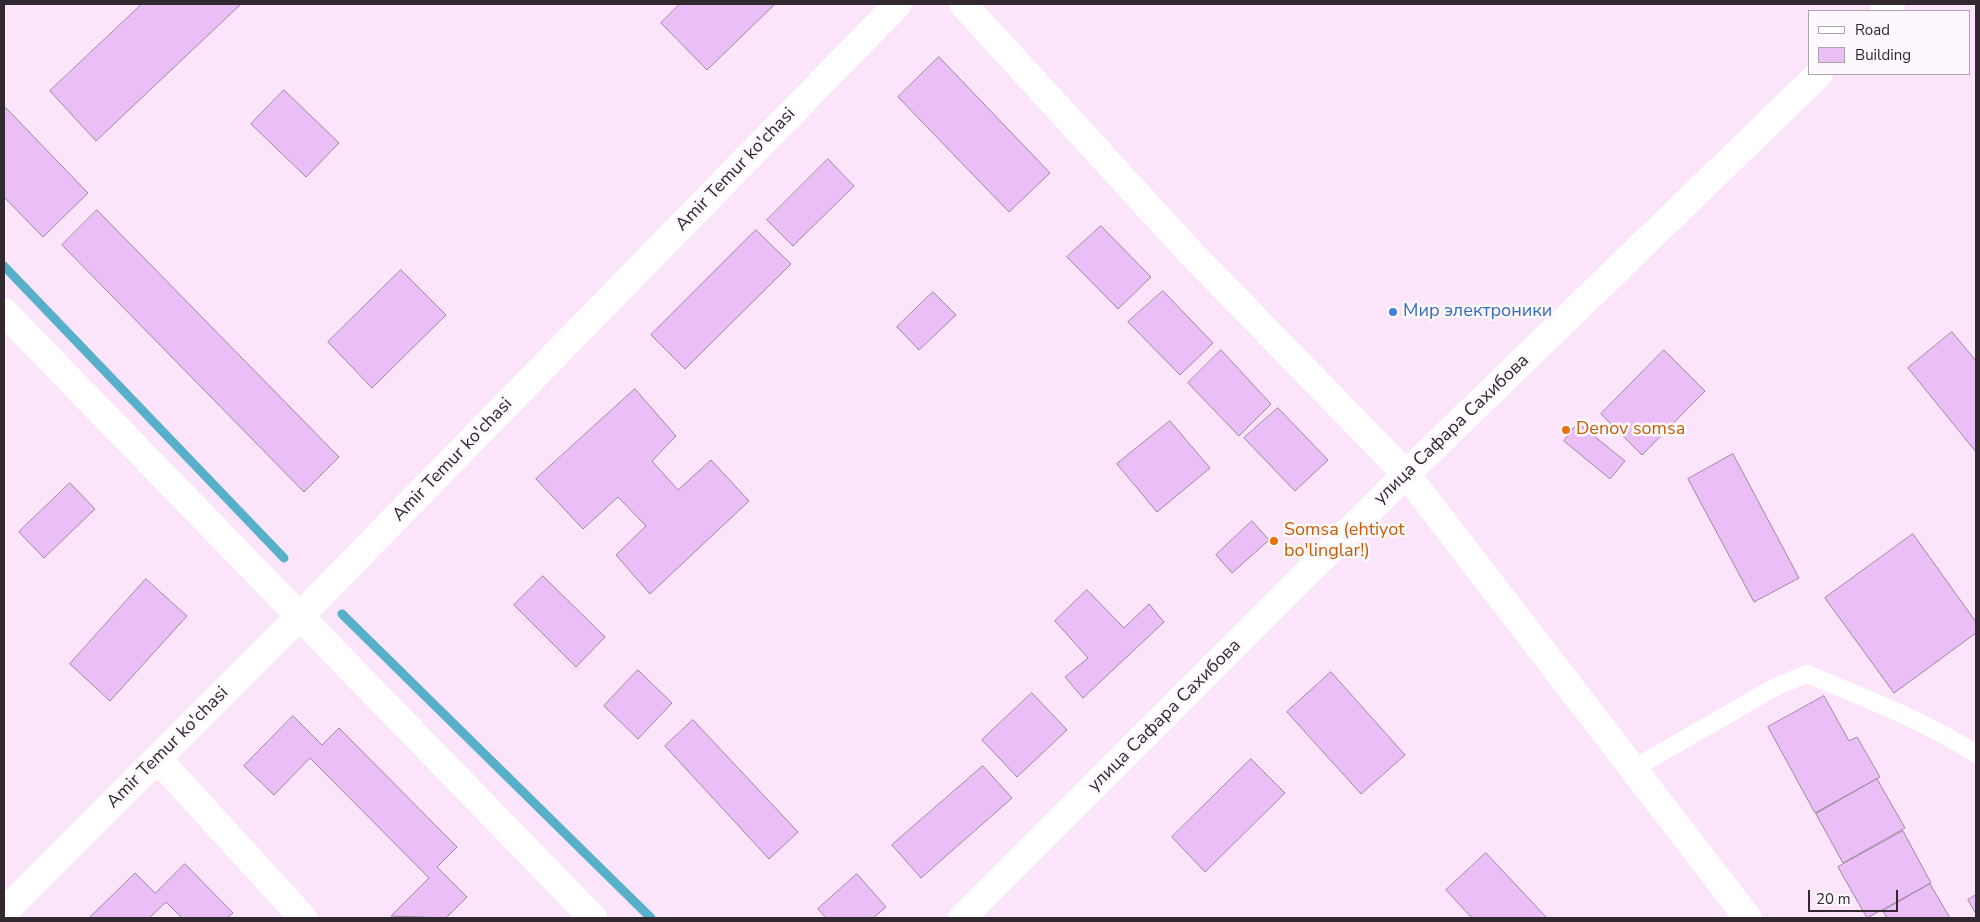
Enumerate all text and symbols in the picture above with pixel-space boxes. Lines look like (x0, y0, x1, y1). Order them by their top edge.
legend (1808, 10, 1970, 75)
text: Road (1855, 20, 1890, 40)
text: Building (1855, 45, 1911, 65)
street label: Amir Temur ko'chasi (672, 104, 800, 236)
place label: Мир электроники (1403, 301, 1552, 323)
marker: Мир электроники (1387, 306, 1399, 318)
street label: улица Сафара Сахибова (1370, 350, 1534, 510)
street label: Amir Temur ko'chasi (389, 394, 517, 526)
place label: Denov somsa (1576, 419, 1685, 441)
marker: Denov somsa (1560, 424, 1572, 436)
place label: Somsa (ehtiyot bo'linglar!) (1284, 520, 1404, 562)
marker: Somsa (ehtiyot bo'linglar!) (1268, 535, 1280, 547)
street label: улица Сафара Сахибова (1084, 635, 1246, 797)
street label: Amir Temur ko'chasi (103, 683, 233, 813)
scale bar (1810, 880, 1900, 912)
text: 20 m (1816, 889, 1851, 909)

